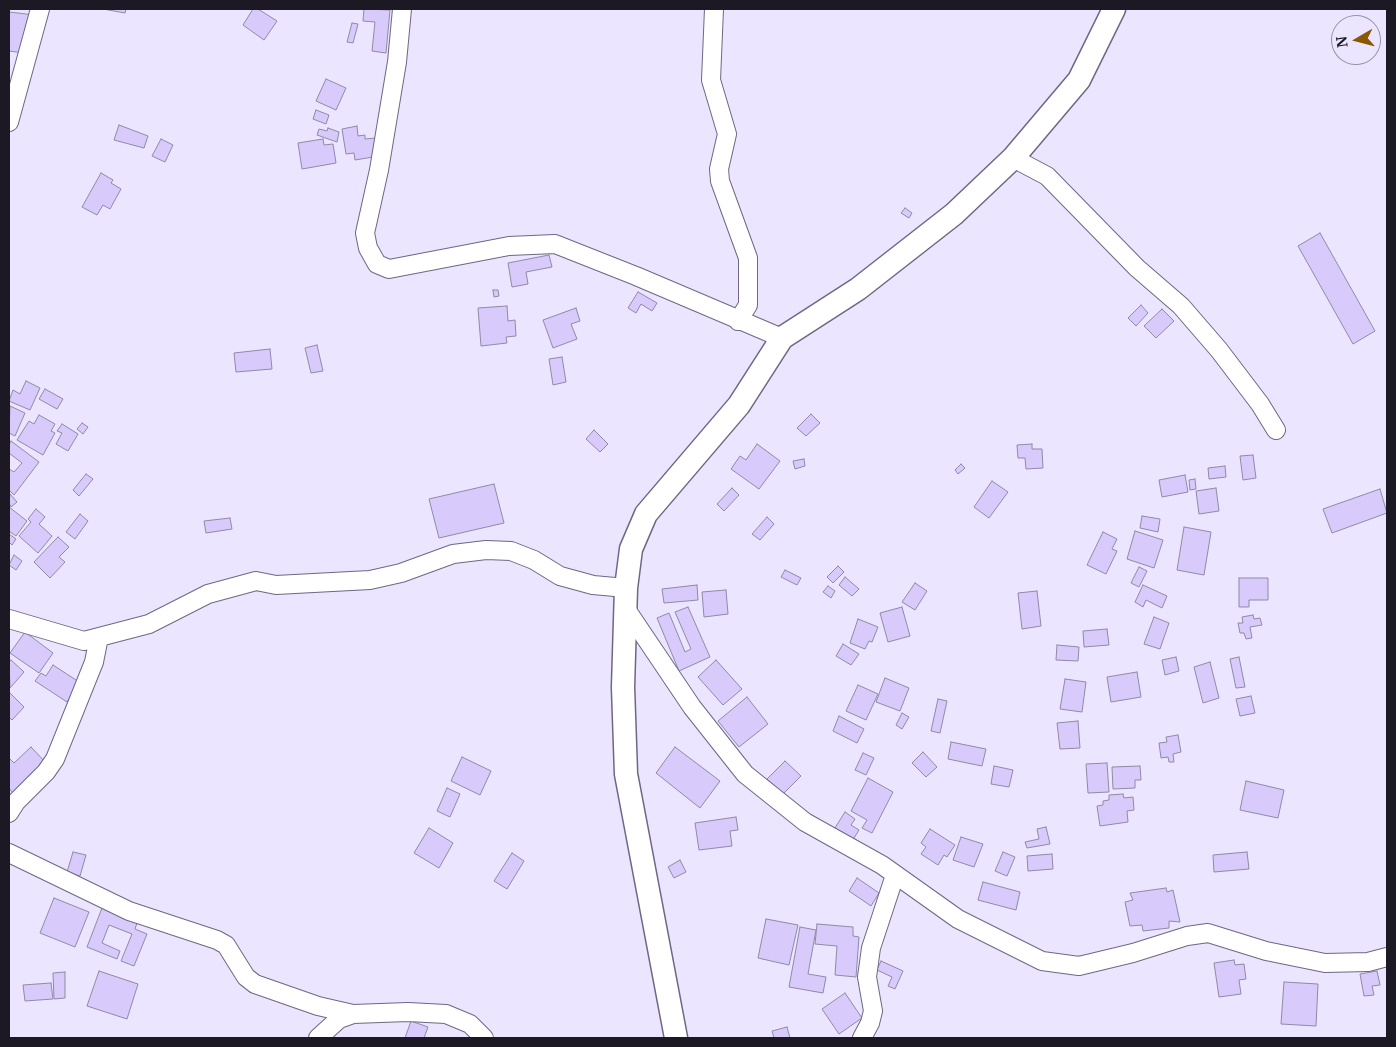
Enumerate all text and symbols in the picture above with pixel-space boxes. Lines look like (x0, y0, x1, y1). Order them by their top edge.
north arrow (1331, 15, 1381, 65)
text: N (1332, 35, 1352, 49)

